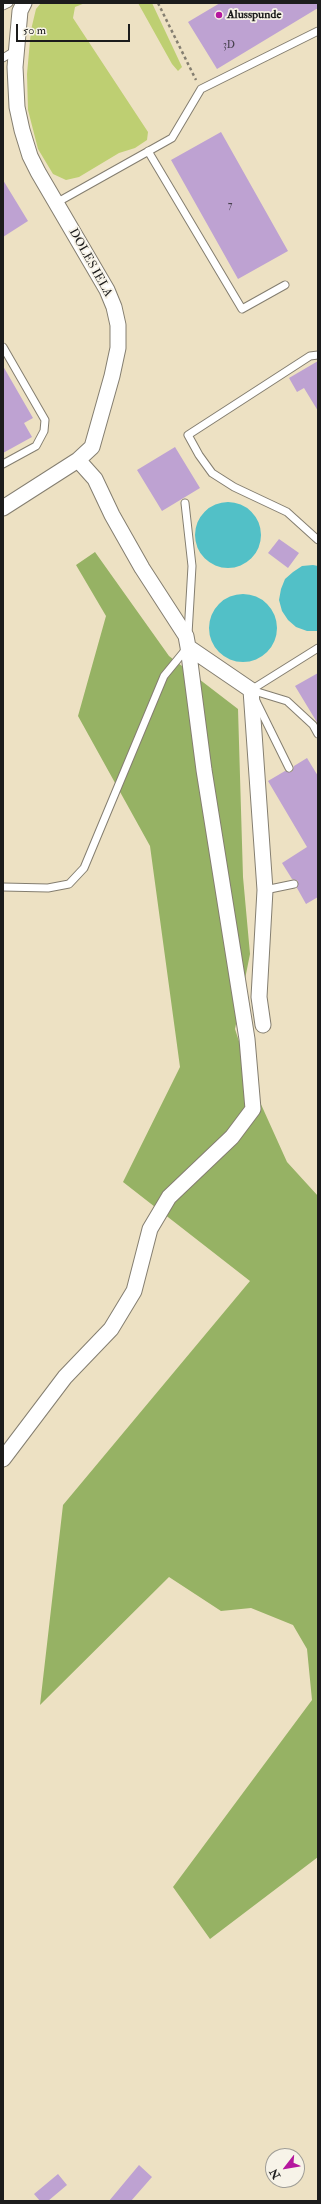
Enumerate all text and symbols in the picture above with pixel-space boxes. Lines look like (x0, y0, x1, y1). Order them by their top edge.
place label: Alusspunde (227, 8, 281, 22)
marker: Alusspunde (214, 10, 224, 20)
scale bar (18, 16, 132, 42)
text: 50 m (23, 23, 46, 38)
house number: 3D (223, 40, 235, 52)
house number: 7 (228, 200, 232, 212)
street label: DOLES IELA (65, 226, 115, 300)
north arrow (265, 2148, 305, 2188)
text: N (267, 2166, 283, 2182)

